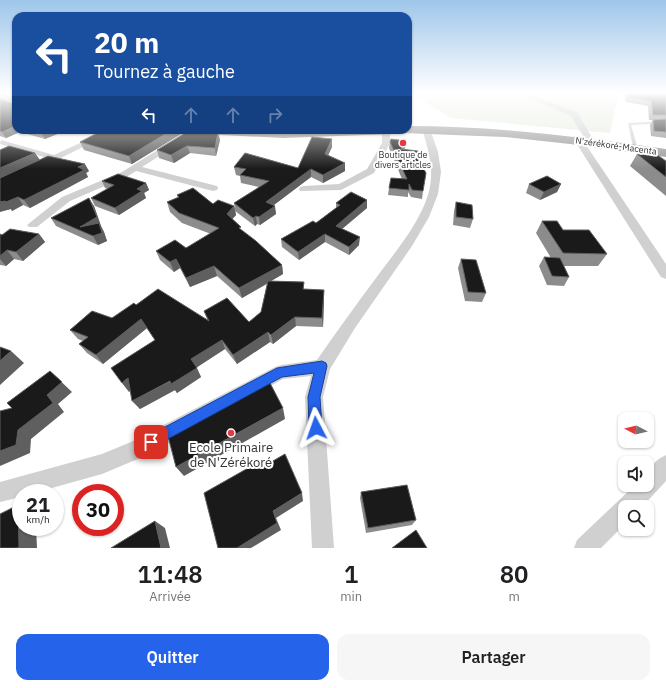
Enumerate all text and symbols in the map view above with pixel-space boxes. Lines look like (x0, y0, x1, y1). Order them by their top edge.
text: 20 m (94, 24, 159, 61)
icon: left (28, 28, 80, 80)
text: Tournez à gauche (94, 60, 235, 83)
icon: left (138, 104, 160, 126)
icon: ahead (180, 104, 202, 126)
icon: ahead (222, 104, 244, 126)
icon: right (264, 104, 286, 126)
street label: N'zérékoré-Macenta (575, 134, 658, 157)
marker: Boutique de divers articles (398, 138, 408, 148)
place label: Boutique de divers articles (375, 149, 431, 170)
position arrow (295, 407, 337, 449)
north arrow (618, 412, 654, 448)
map controls (618, 412, 654, 536)
pin (134, 425, 168, 459)
marker: Ecole Primaire de N'Zérékoré (226, 428, 236, 438)
icon: arrive (140, 431, 162, 453)
place label: Ecole Primaire de N'Zérékoré (189, 439, 273, 471)
button: sound (618, 456, 654, 492)
speed limit sign: 30 (72, 484, 124, 536)
text: 21 (26, 491, 50, 518)
button: search (618, 500, 654, 536)
text: km/h (26, 513, 50, 526)
text: 11:48 (137, 558, 203, 590)
text: 1 (344, 558, 358, 590)
text: 80 (500, 558, 529, 590)
text: Arrivée (149, 588, 191, 605)
text: min (340, 588, 362, 605)
text: m (508, 588, 520, 605)
button: Quitter (16, 634, 329, 680)
button: Partager (337, 634, 650, 680)

